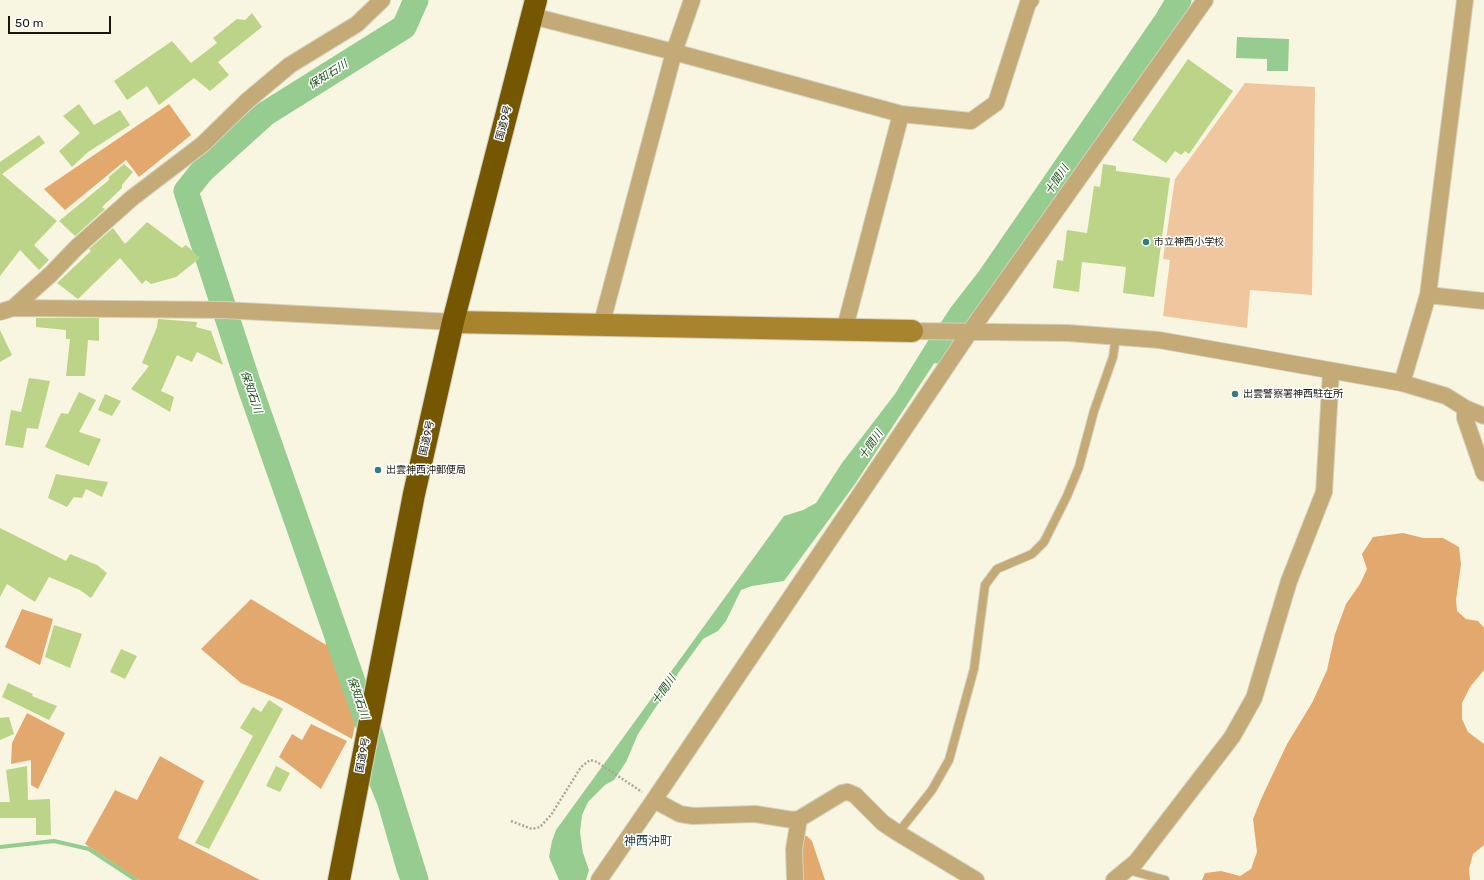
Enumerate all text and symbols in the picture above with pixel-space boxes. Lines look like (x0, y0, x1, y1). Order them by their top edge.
scale bar (10, 8, 113, 34)
text: 50 m (15, 16, 43, 30)
water label: 保知石川 (306, 58, 350, 92)
street label: 国道9号 (494, 104, 514, 142)
water label: 十間川 (1042, 163, 1072, 197)
place label: 市立神西小学校 (1154, 236, 1224, 248)
marker: 市立神西小学校 (1141, 237, 1151, 247)
water label: 保知石川 (238, 369, 264, 415)
place label: 出雲警察署神西駐在所 (1243, 388, 1343, 400)
marker: 出雲警察署神西駐在所 (1230, 389, 1240, 399)
street label: 国道9号 (417, 419, 437, 457)
water label: 十間川 (856, 428, 886, 462)
place label: 出雲神西沖郵便局 (386, 464, 466, 476)
marker: 出雲神西沖郵便局 (373, 465, 383, 475)
water label: 十間川 (649, 673, 679, 707)
water label: 保知石川 (345, 675, 371, 721)
street label: 国道9号 (354, 736, 372, 774)
district label: 神西沖町 (624, 835, 672, 849)

